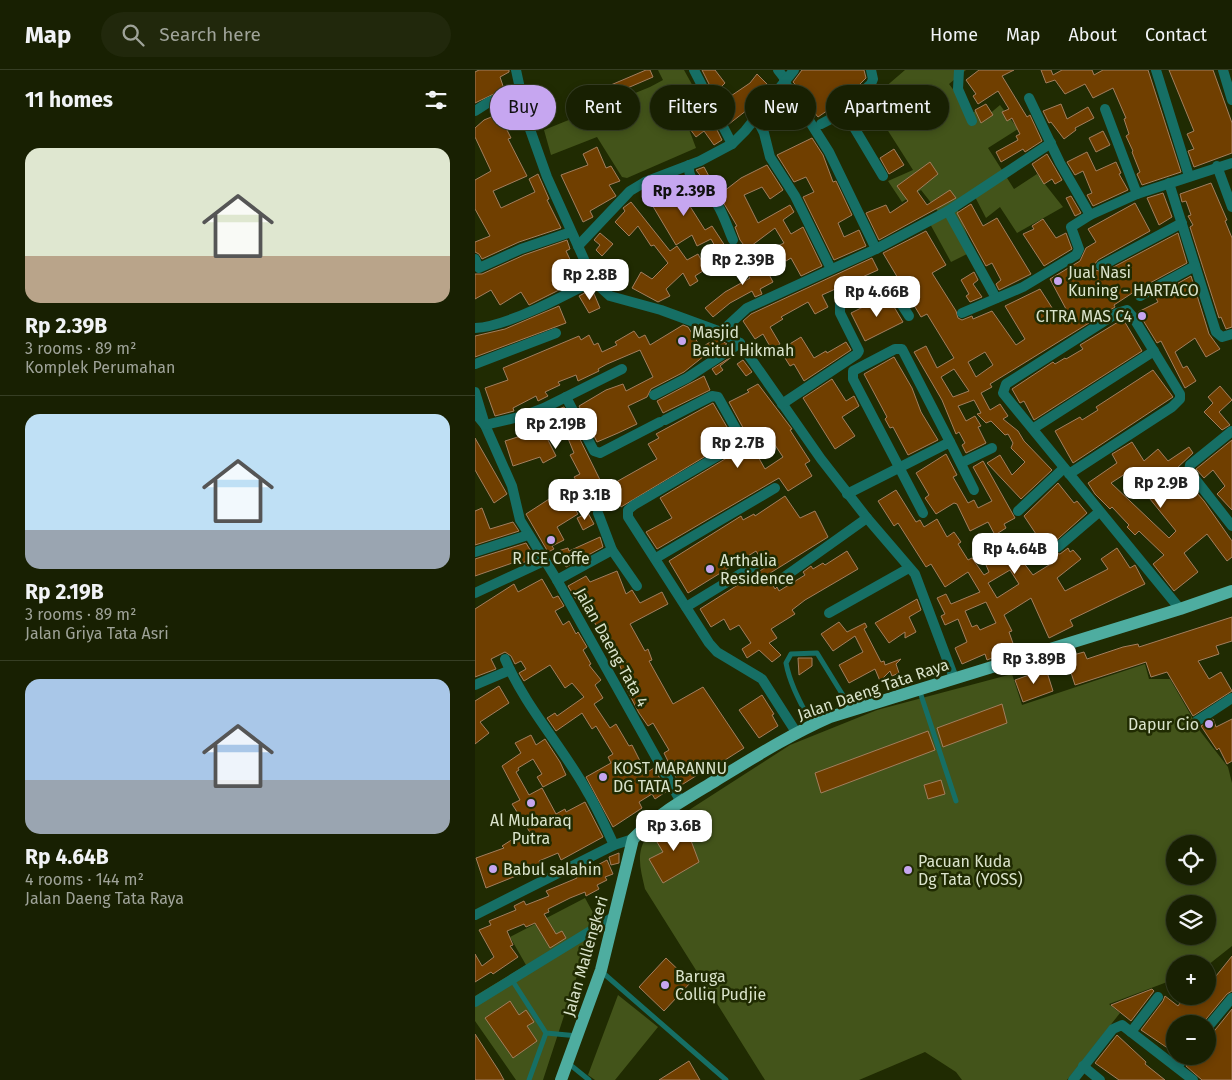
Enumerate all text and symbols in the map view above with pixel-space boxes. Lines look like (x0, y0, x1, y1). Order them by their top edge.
search box (101, 12, 451, 57)
text: Map (25, 21, 71, 49)
icon: search (119, 21, 147, 49)
text: Search here (159, 23, 261, 46)
text: Home (930, 24, 978, 46)
text: Map (1006, 24, 1040, 46)
text: About (1068, 24, 1117, 46)
text: Contact (1145, 24, 1207, 46)
chip: Buy (490, 85, 556, 130)
chip: Rent (566, 85, 640, 130)
chip: Filters (650, 85, 735, 130)
chip: New (745, 85, 816, 130)
chip: Apartment (826, 85, 949, 130)
icon: filters (422, 86, 450, 114)
text: 11 homes (25, 87, 113, 113)
pin: Rp 2.39B (632, 174, 736, 217)
icon: home (193, 181, 283, 271)
text: Rp 2.39B (653, 181, 715, 200)
pin: Rp 2.39B (691, 244, 795, 286)
text: Rp 2.39B (712, 250, 774, 269)
pin: Rp 2.8B (544, 258, 636, 301)
place label: Jual Nasi Kuning - HARTACO (1068, 263, 1199, 300)
text: Rp 2.8B (563, 265, 617, 284)
marker: Jual Nasi Kuning - HARTACO (1052, 275, 1064, 287)
pin: Rp 4.66B (825, 276, 929, 318)
text: Rp 4.66B (845, 282, 909, 301)
place label: CITRA MAS C4 (1036, 307, 1132, 326)
marker: CITRA MAS C4 (1136, 310, 1148, 322)
text: Rp 2.39B (25, 313, 107, 339)
place label: Masjid Baitul Hikmah (692, 323, 794, 360)
marker: Masjid Baitul Hikmah (676, 335, 688, 347)
text: 3 rooms · 89 m² (25, 339, 136, 358)
text: Komplek Perumahan (25, 358, 175, 377)
pin: Rp 2.19B (504, 408, 608, 450)
text: Rp 2.19B (526, 414, 586, 433)
pin: Rp 2.7B (692, 426, 784, 469)
text: Rp 2.7B (712, 433, 764, 452)
icon: home (193, 446, 283, 536)
pin: Rp 2.9B (1115, 466, 1207, 509)
text: Rp 2.9B (1134, 473, 1188, 492)
pin: Rp 3.1B (539, 478, 631, 521)
text: Rp 3.1B (559, 485, 611, 504)
pin: Rp 4.64B (963, 532, 1067, 575)
marker: R ICE Coffe (545, 534, 557, 546)
text: Rp 4.64B (983, 539, 1047, 558)
place label: R ICE Coffe (512, 549, 590, 568)
place label: Arthalia Residence (720, 551, 794, 588)
marker: Arthalia Residence (704, 563, 716, 575)
text: Rp 2.19B (25, 579, 104, 605)
street label: Jalan Daeng Tata 4 (571, 584, 652, 711)
text: 3 rooms · 89 m² (25, 605, 136, 624)
text: Jalan Griya Tata Asri (25, 624, 169, 643)
pin: Rp 3.89B (982, 642, 1086, 685)
text: Rp 3.89B (1002, 649, 1066, 668)
street label: Jalan Daeng Tata Raya (795, 655, 951, 724)
icon: home (193, 711, 283, 801)
place label: Dapur Cio (1128, 715, 1199, 734)
marker: Dapur Cio (1203, 718, 1215, 730)
place label: KOST MARANNU DG TATA 5 (613, 759, 727, 796)
marker: KOST MARANNU DG TATA 5 (597, 771, 609, 783)
marker: Al Mubaraq Putra (525, 797, 537, 809)
pin: Rp 3.6B (628, 810, 720, 852)
place label: Al Mubaraq Putra (490, 811, 572, 848)
text: Rp 3.6B (647, 816, 701, 835)
map controls (1166, 835, 1216, 1065)
button: locate (1166, 835, 1216, 885)
text: Rp 4.64B (25, 844, 109, 870)
place label: Pacuan Kuda Dg Tata (YOSS) (918, 852, 1023, 889)
place label: Babul salahin (503, 860, 602, 879)
marker: Babul salahin (487, 863, 499, 875)
marker: Pacuan Kuda Dg Tata (YOSS) (902, 864, 914, 876)
text: 4 rooms · 144 m² (25, 870, 144, 889)
text: Jalan Daeng Tata Raya (25, 889, 184, 908)
street label: Jalan Mallengkeri (559, 894, 612, 1019)
button: layers (1166, 895, 1216, 945)
button: + (1166, 955, 1216, 1005)
place label: Baruga Colliq Pudjie (675, 967, 766, 1004)
marker: Baruga Colliq Pudjie (659, 979, 671, 991)
button: − (1166, 1015, 1216, 1065)

